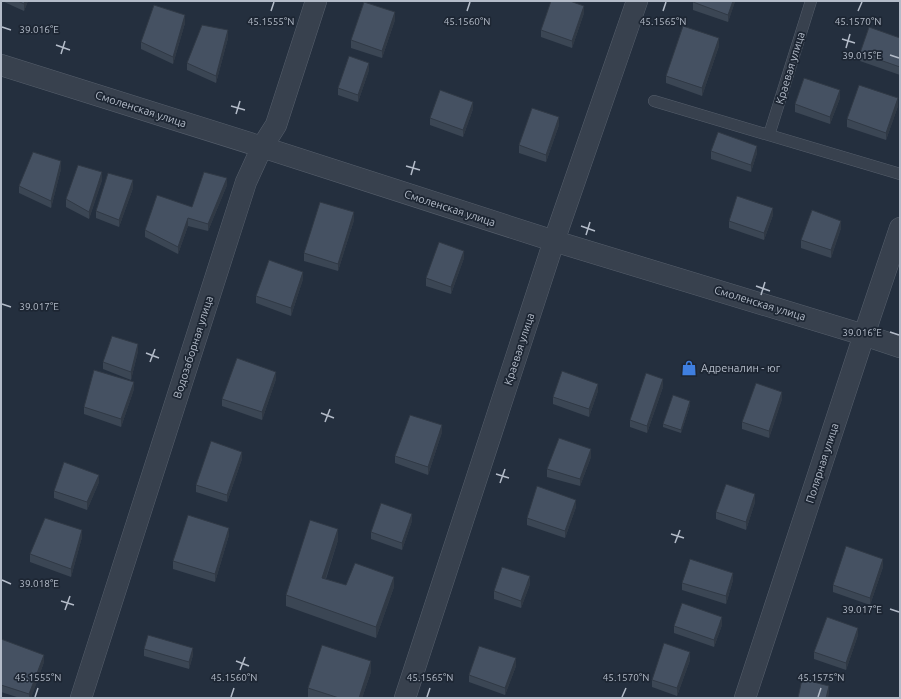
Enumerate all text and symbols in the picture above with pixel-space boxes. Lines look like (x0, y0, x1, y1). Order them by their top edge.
text: 45.1555°N (248, 16, 294, 27)
text: 45.1560°N (444, 16, 490, 27)
text: 45.1565°N (640, 16, 686, 27)
text: 45.1570°N (835, 16, 881, 27)
text: 39.016°E (19, 24, 59, 35)
street label: Краевая улица (773, 30, 807, 106)
text: 39.015°E (842, 50, 882, 61)
street label: Смоленская улица (94, 89, 188, 129)
street label: Смоленская улица (403, 188, 497, 228)
street label: Смоленская улица (713, 283, 807, 323)
street label: Водозаборная улица (171, 294, 215, 400)
text: 39.017°E (19, 301, 59, 312)
street label: Краевая улица (502, 311, 536, 387)
text: 39.016°E (842, 327, 882, 338)
shop icon: Адреналин - юг (680, 359, 698, 377)
place label: Адреналин - юг (701, 362, 781, 374)
street label: Полярная улица (803, 421, 841, 505)
text: 39.018°E (19, 578, 59, 589)
text: 39.017°E (842, 604, 882, 615)
text: 45.1555°N (15, 672, 61, 683)
text: 45.1560°N (211, 672, 257, 683)
text: 45.1565°N (407, 672, 453, 683)
text: 45.1570°N (603, 672, 649, 683)
text: 45.1575°N (798, 672, 844, 683)

